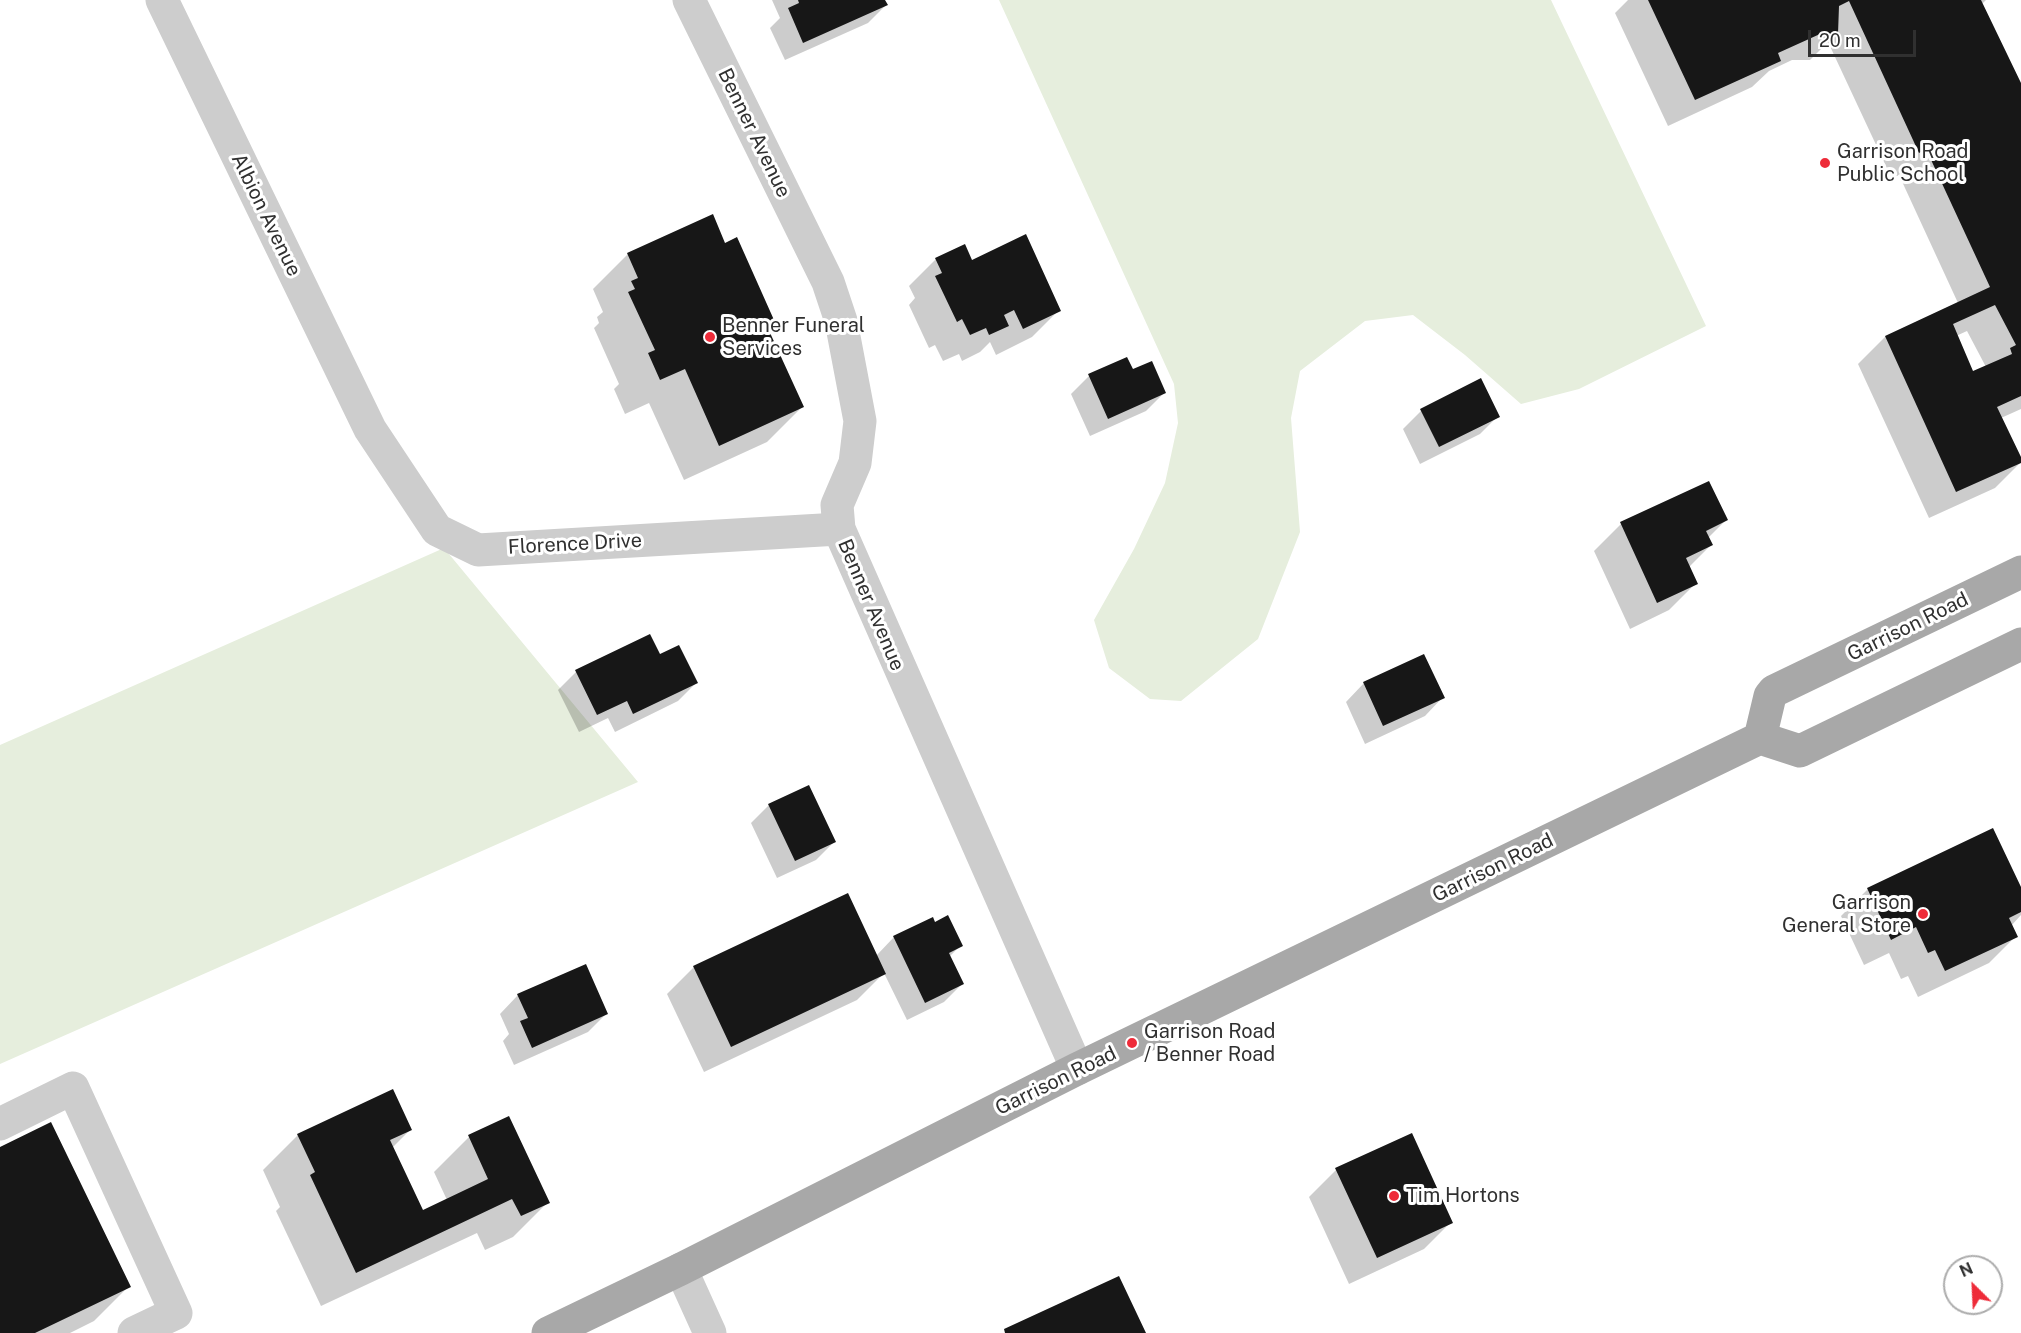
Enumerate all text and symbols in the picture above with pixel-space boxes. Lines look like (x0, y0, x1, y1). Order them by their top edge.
scale bar (1811, 18, 1919, 56)
text: 20 m (1819, 30, 1861, 51)
street label: Benner Avenue (712, 65, 796, 201)
place label: Garrison Road Public School (1837, 140, 1969, 187)
street label: Albion Avenue (226, 150, 306, 280)
marker: Garrison Road Public School (1818, 156, 1832, 170)
place label: Benner Funeral Services (722, 314, 865, 361)
marker: Benner Funeral Services (703, 330, 717, 344)
street label: Florence Drive (507, 529, 643, 559)
street label: Benner Avenue (832, 536, 910, 674)
street label: Garrison Road (1844, 587, 1972, 667)
street label: Garrison Road (1429, 828, 1557, 908)
place label: Garrison General Store (1782, 891, 1911, 938)
marker: Garrison General Store (1916, 907, 1930, 921)
place label: Garrison Road / Benner Road (1144, 1020, 1276, 1067)
marker: Garrison Road / Benner Road (1125, 1036, 1139, 1050)
street label: Garrison Road (992, 1041, 1120, 1121)
place label: Tim Hortons (1406, 1184, 1520, 1208)
marker: Tim Hortons (1387, 1189, 1401, 1203)
north arrow (1943, 1255, 2003, 1315)
text: N (1957, 1259, 1976, 1281)

